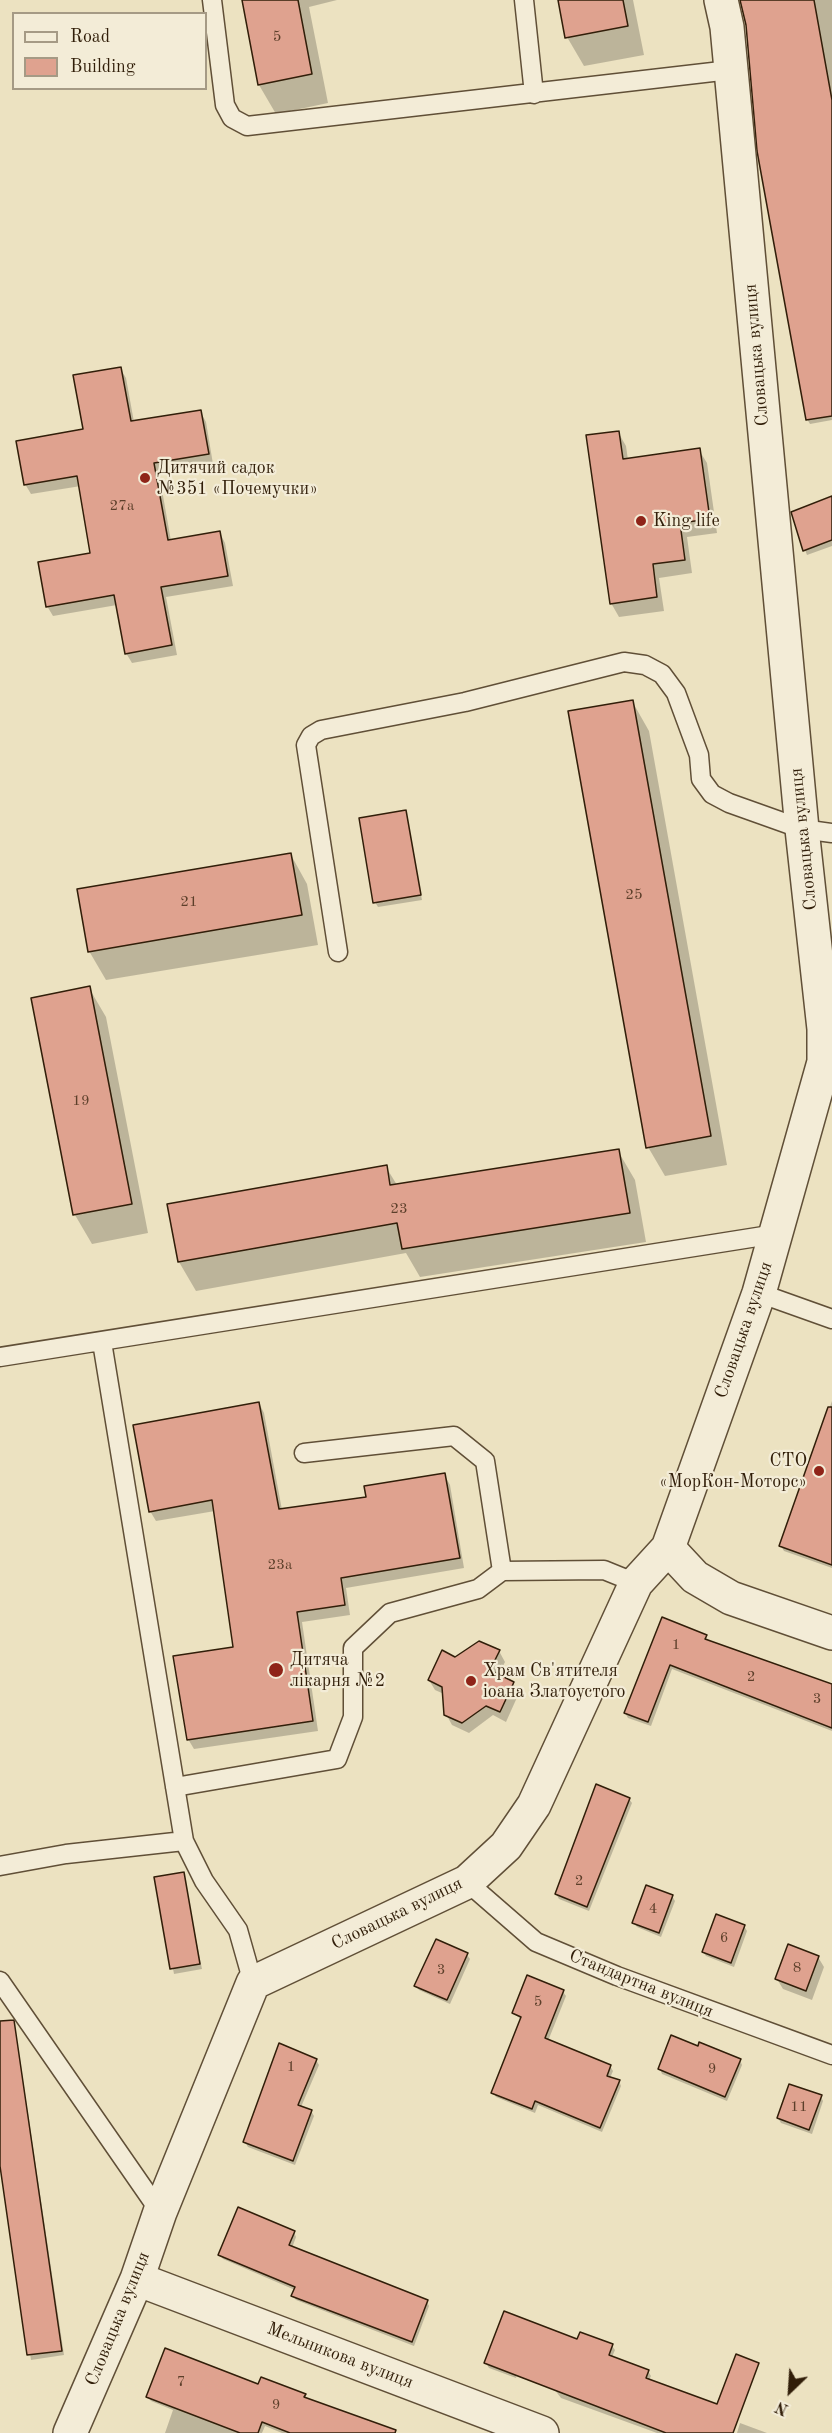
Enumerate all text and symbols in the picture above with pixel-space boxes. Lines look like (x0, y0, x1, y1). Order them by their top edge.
legend (12, 12, 207, 90)
text: Road (70, 28, 110, 46)
house number: 5 (273, 28, 281, 46)
text: Building (70, 58, 135, 76)
street label: Словацька вулиця (740, 283, 774, 427)
place label: Дитячий садок №351 «Почемучки» (157, 457, 318, 500)
marker: Дитячий садок №351 «Почемучки» (138, 471, 152, 485)
house number: 27а (110, 497, 134, 515)
place label: King life (653, 510, 720, 532)
marker: King life (634, 514, 648, 528)
street label: Словацька вулиця (786, 767, 822, 911)
house number: 25 (625, 886, 643, 904)
house number: 21 (180, 893, 198, 911)
house number: 19 (72, 1092, 90, 1110)
house number: 23 (390, 1200, 408, 1218)
street label: Словацька вулиця (711, 1259, 777, 1401)
place label: СТО «МорКон-Моторс» (659, 1450, 807, 1492)
marker: СТО «МорКон-Моторс» (812, 1464, 826, 1478)
house number: 23а (268, 1556, 292, 1574)
house number: 1 (672, 1636, 680, 1654)
place label: Дитяча лікарня №2 (290, 1649, 385, 1692)
place label: Храм Св'ятителя іоана Златоустого (483, 1660, 625, 1702)
marker: Дитяча лікарня №2 (267, 1661, 285, 1679)
house number: 2 (747, 1668, 755, 1686)
marker: Храм Св'ятителя іоана Златоустого (464, 1674, 478, 1688)
house number: 3 (813, 1690, 821, 1708)
house number: 2 (575, 1872, 583, 1890)
street label: Словацька вулиця (328, 1873, 466, 1955)
house number: 4 (649, 1900, 657, 1918)
house number: 6 (720, 1929, 728, 1947)
street label: Стандартна вулиця (566, 1945, 716, 2023)
house number: 8 (793, 1959, 801, 1977)
house number: 3 (437, 1961, 445, 1979)
house number: 5 (534, 1993, 542, 2011)
house number: 1 (287, 2058, 295, 2076)
house number: 9 (708, 2060, 716, 2078)
house number: 11 (790, 2098, 808, 2116)
street label: Словацька вулиця (81, 2249, 155, 2389)
street label: Мельникова вулиця (264, 2318, 416, 2394)
north arrow (760, 2361, 820, 2421)
house number: 7 (177, 2373, 185, 2391)
house number: 9 (272, 2396, 280, 2414)
text: N (773, 2397, 791, 2417)

